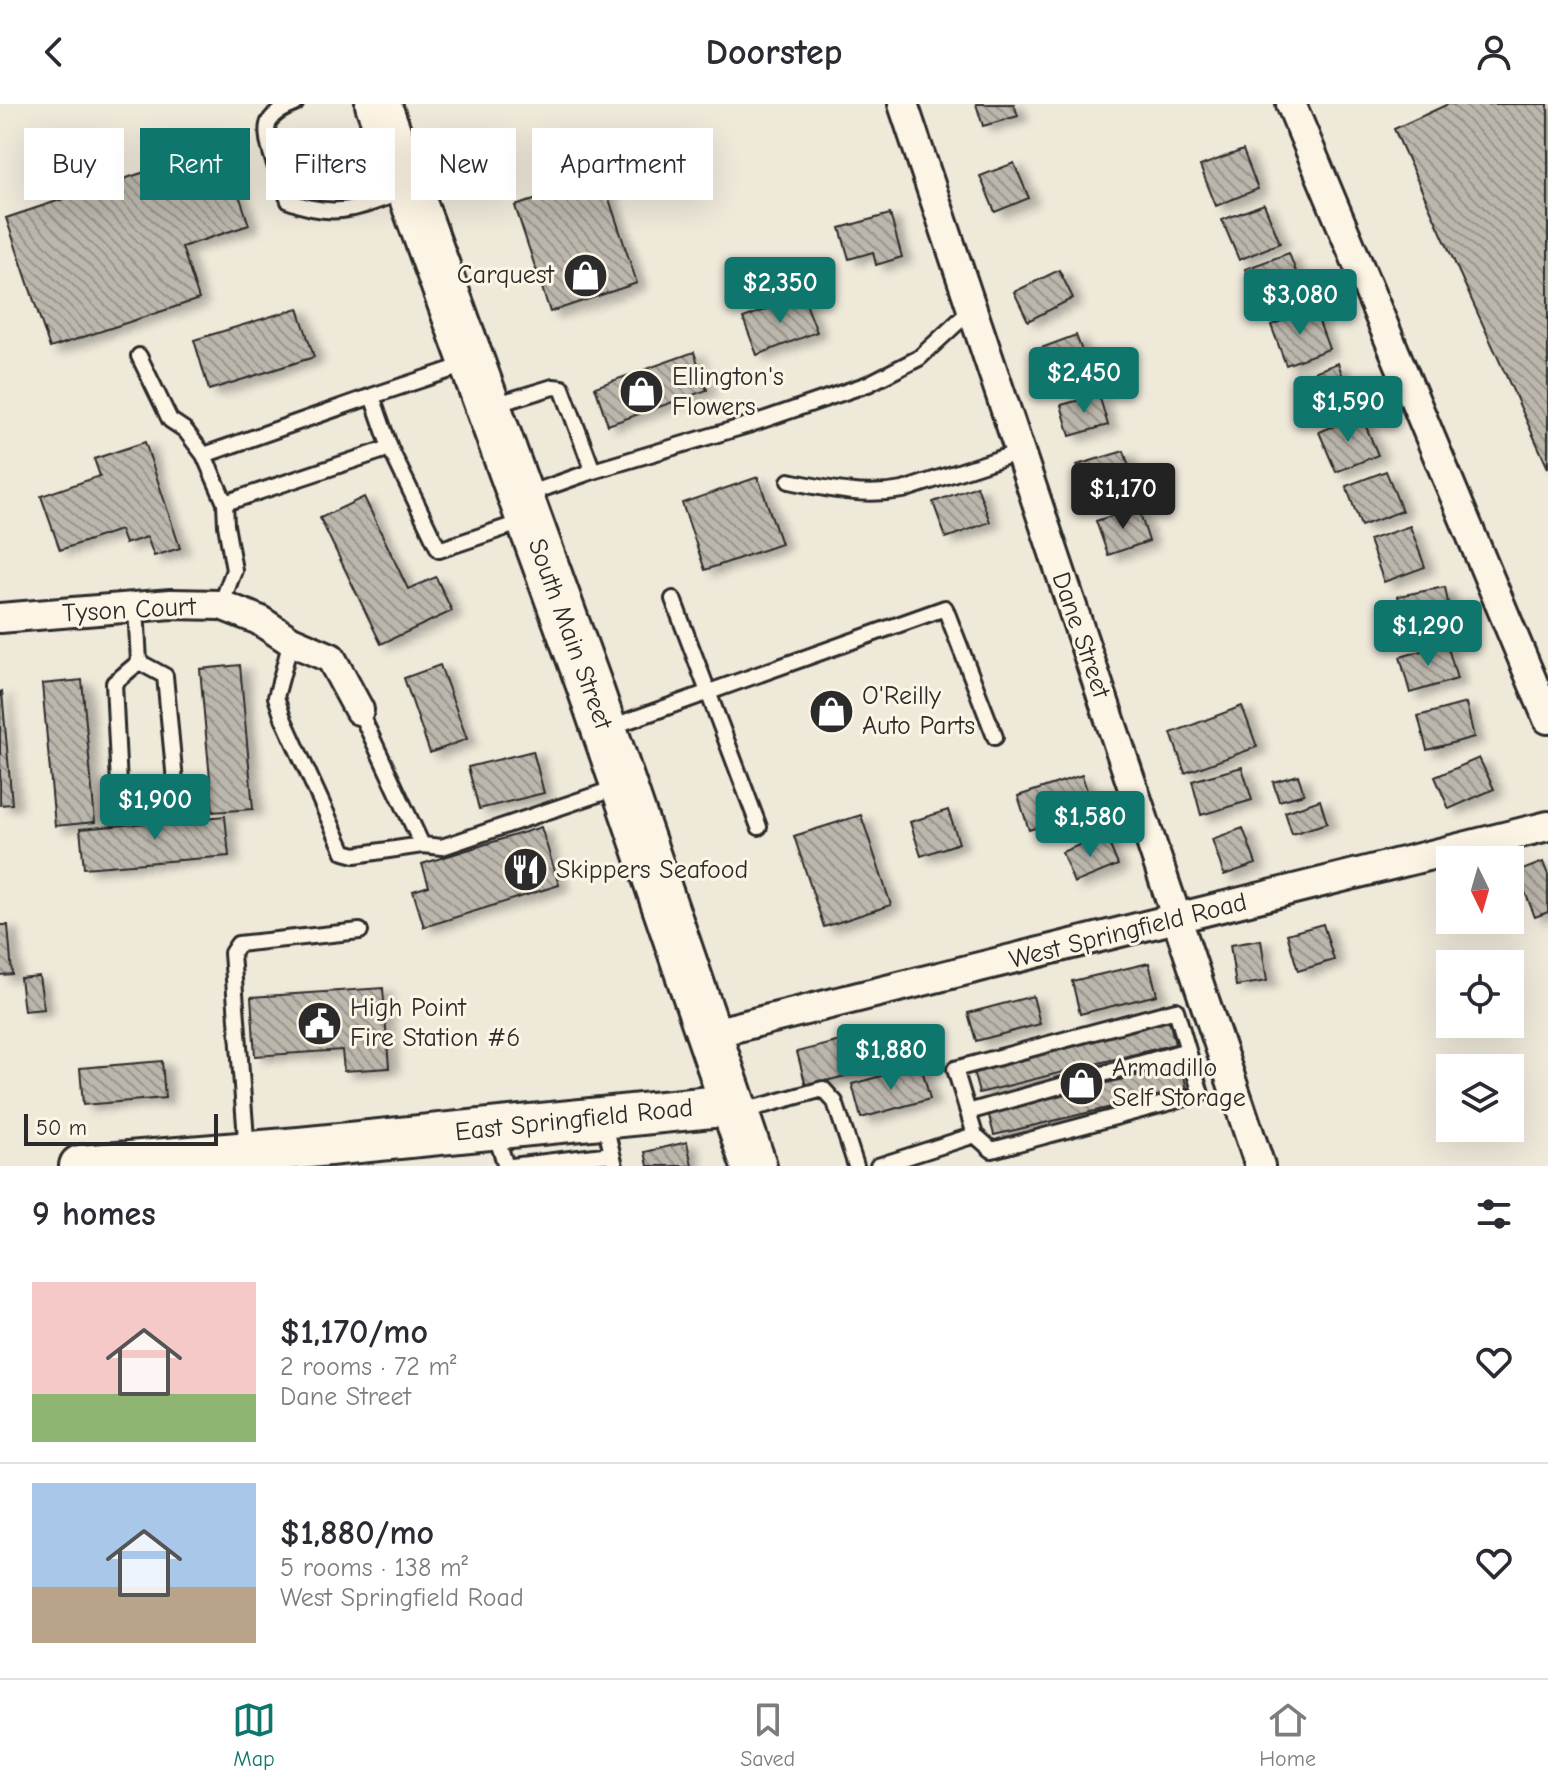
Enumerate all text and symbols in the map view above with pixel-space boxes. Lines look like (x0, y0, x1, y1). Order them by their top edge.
icon: back (32, 30, 76, 74)
icon: person (1472, 30, 1516, 74)
text: Doorstep (706, 32, 842, 73)
chip: Buy (24, 128, 124, 200)
chip: Rent (140, 128, 250, 200)
chip: Filters (266, 128, 395, 200)
chip: New (411, 128, 516, 200)
chip: Apartment (532, 128, 713, 200)
shop icon: Carquest (561, 251, 609, 299)
pin: $2,350 (715, 257, 845, 325)
place label: Carquest (457, 260, 556, 290)
text: $2,350 (742, 268, 818, 298)
pin: $3,080 (1235, 269, 1365, 337)
text: $3,080 (1262, 280, 1338, 310)
pin: $2,450 (1019, 347, 1149, 415)
text: $2,450 (1047, 358, 1121, 388)
place label: Ellington's Flowers (672, 362, 784, 422)
shop icon: Ellington's Flowers (617, 368, 665, 416)
pin: $1,590 (1283, 376, 1413, 444)
text: $1,590 (1311, 387, 1385, 417)
pin: $1,170 (1058, 463, 1188, 531)
text: $1,170 (1089, 474, 1157, 504)
street label: South Main Street (522, 535, 619, 735)
street label: Dane Street (1045, 568, 1117, 703)
street label: Tyson Court (62, 591, 198, 628)
pin: $1,290 (1363, 600, 1493, 668)
text: $1,290 (1392, 611, 1464, 641)
place label: O'Reilly Auto Parts (862, 681, 975, 741)
shop icon: O'Reilly Auto Parts (807, 687, 855, 735)
pin: $1,900 (90, 774, 220, 842)
text: $1,900 (118, 785, 192, 815)
pin: $1,580 (1025, 791, 1155, 859)
text: $1,580 (1054, 802, 1126, 832)
restaurant icon: Skippers Seafood (501, 846, 549, 894)
north arrow (1436, 846, 1524, 934)
map controls (1436, 846, 1524, 1142)
place label: Skippers Seafood (556, 855, 748, 885)
street label: West Springfield Road (1006, 887, 1250, 975)
button: locate (1436, 950, 1524, 1038)
place label: High Point Fire Station #6 (350, 993, 520, 1053)
public building icon: High Point Fire Station #6 (295, 999, 343, 1047)
pin: $1,880 (826, 1024, 956, 1092)
text: $1,880 (855, 1035, 927, 1065)
place label: Armadillo Self Storage (1112, 1053, 1246, 1113)
button: layers (1436, 1054, 1524, 1142)
shop icon: Armadillo Self Storage (1057, 1059, 1105, 1107)
street label: East Springfield Road (454, 1093, 694, 1147)
scale bar (24, 1110, 218, 1146)
text: 50 m (36, 1115, 87, 1141)
icon: filters (1472, 1192, 1516, 1236)
text: 9 homes (32, 1194, 156, 1234)
text: $1,170/mo (280, 1312, 428, 1352)
icon: home (96, 1314, 192, 1410)
icon: heart (1472, 1340, 1516, 1384)
text: 2 rooms · 72 m² (280, 1352, 457, 1382)
text: Dane Street (280, 1382, 411, 1412)
text: $1,880/mo (280, 1513, 434, 1553)
icon: home (96, 1515, 192, 1611)
icon: heart (1472, 1541, 1516, 1585)
text: 5 rooms · 138 m² (280, 1553, 468, 1583)
text: West Springfield Road (280, 1583, 524, 1613)
tab: Map (232, 1698, 276, 1772)
tab: Saved (740, 1698, 795, 1772)
tab: Home (1259, 1698, 1316, 1772)

